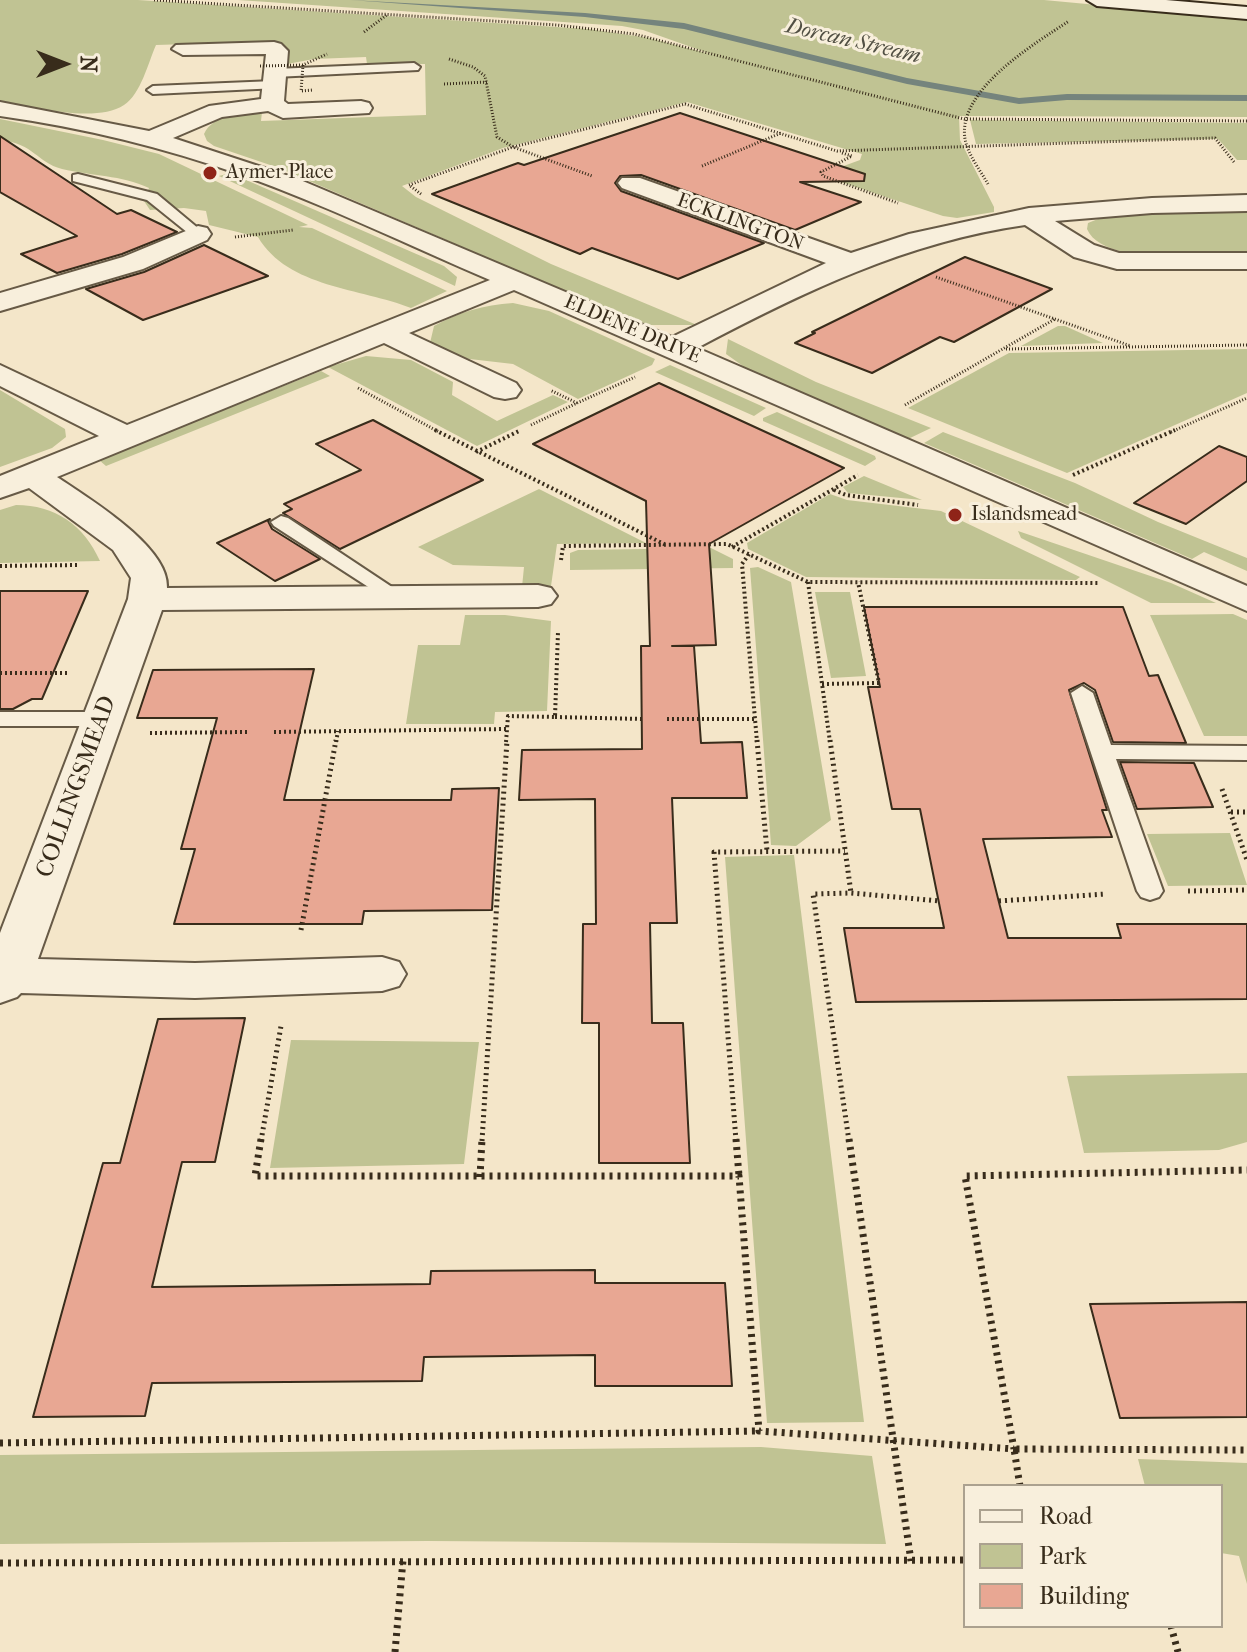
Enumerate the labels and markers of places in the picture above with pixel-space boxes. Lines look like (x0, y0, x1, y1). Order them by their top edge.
place label: Aymer Place (226, 161, 333, 185)
marker: Aymer Place (201, 164, 219, 182)
place label: Islandsmead (971, 503, 1077, 527)
marker: Islandsmead (946, 506, 964, 524)

